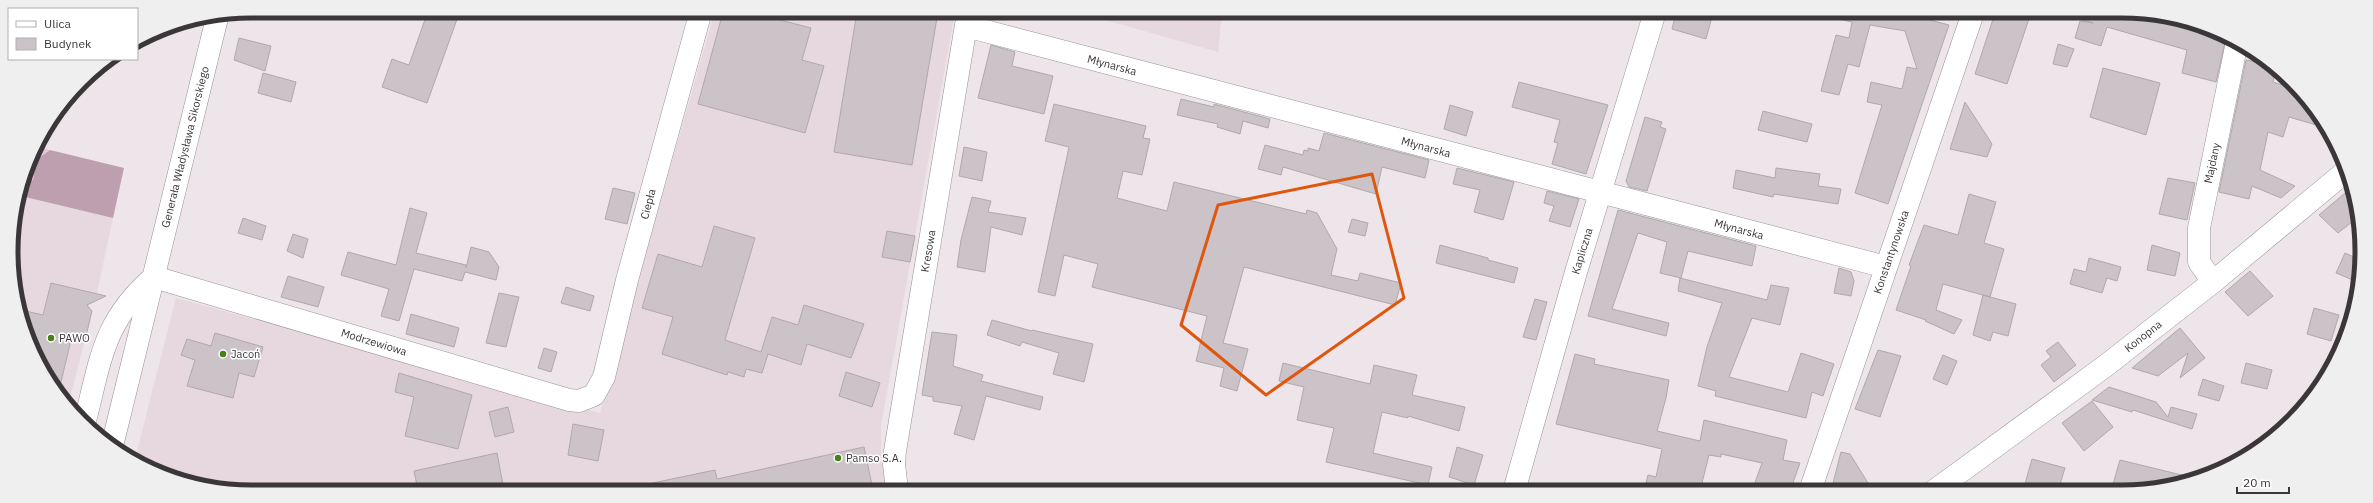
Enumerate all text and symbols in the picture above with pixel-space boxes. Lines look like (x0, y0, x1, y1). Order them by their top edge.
legend (8, 8, 138, 60)
text: Ulica (44, 16, 71, 31)
text: Budynek (44, 36, 92, 51)
street label: Młynarska (1086, 52, 1138, 78)
street label: Generała Władysława Sikorskiego (158, 65, 212, 229)
street label: Młynarska (1400, 134, 1452, 160)
street label: Majdany (2201, 141, 2223, 185)
street label: Ciepła (637, 187, 659, 221)
street label: Konstantynowska (1870, 208, 1912, 296)
street label: Młynarska (1713, 216, 1765, 242)
street label: Kapliczna (1568, 226, 1596, 276)
street label: Kresowa (917, 229, 939, 273)
street label: Konopna (2121, 317, 2165, 355)
street label: Modrzewiowa (339, 325, 409, 359)
place label: PAWO (59, 331, 90, 345)
marker: PAWO (46, 333, 56, 343)
place label: Jacoń (231, 347, 260, 361)
marker: Jacoń (218, 349, 228, 359)
place label: Pamso S.A. (846, 451, 902, 465)
marker: Pamso S.A. (833, 453, 843, 463)
scale bar (2237, 469, 2289, 495)
text: 20 m (2243, 475, 2271, 490)

